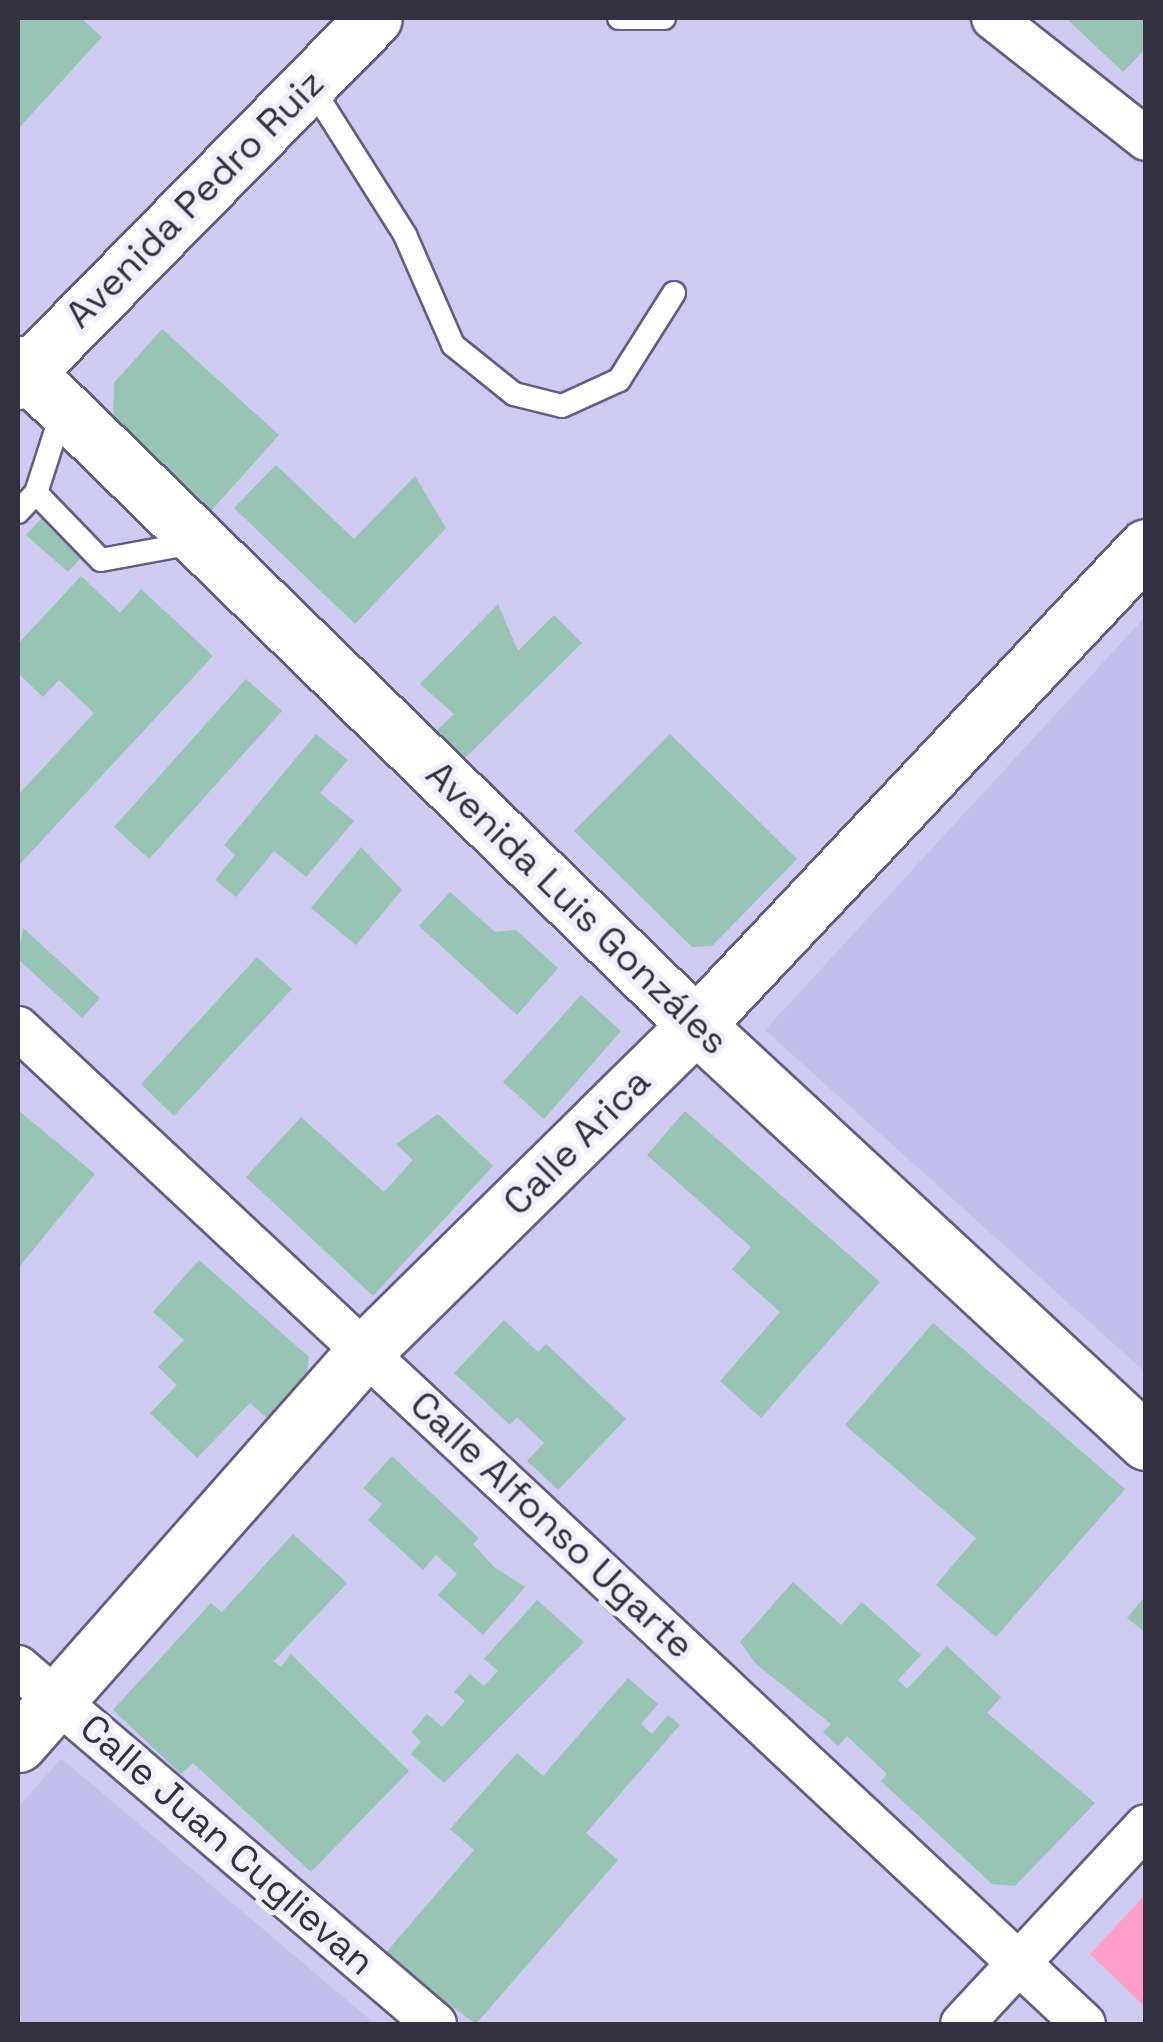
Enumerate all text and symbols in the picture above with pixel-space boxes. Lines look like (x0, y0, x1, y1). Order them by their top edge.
street label: Avenida Pedro Ruiz (56, 60, 334, 338)
street label: Avenida Luis Gonzáles (416, 752, 738, 1064)
street label: Calle Arica (494, 1059, 660, 1225)
street label: Calle Alfonso Ugarte (401, 1382, 703, 1668)
street label: Calle Juan Cuglievan (71, 1705, 383, 1985)

